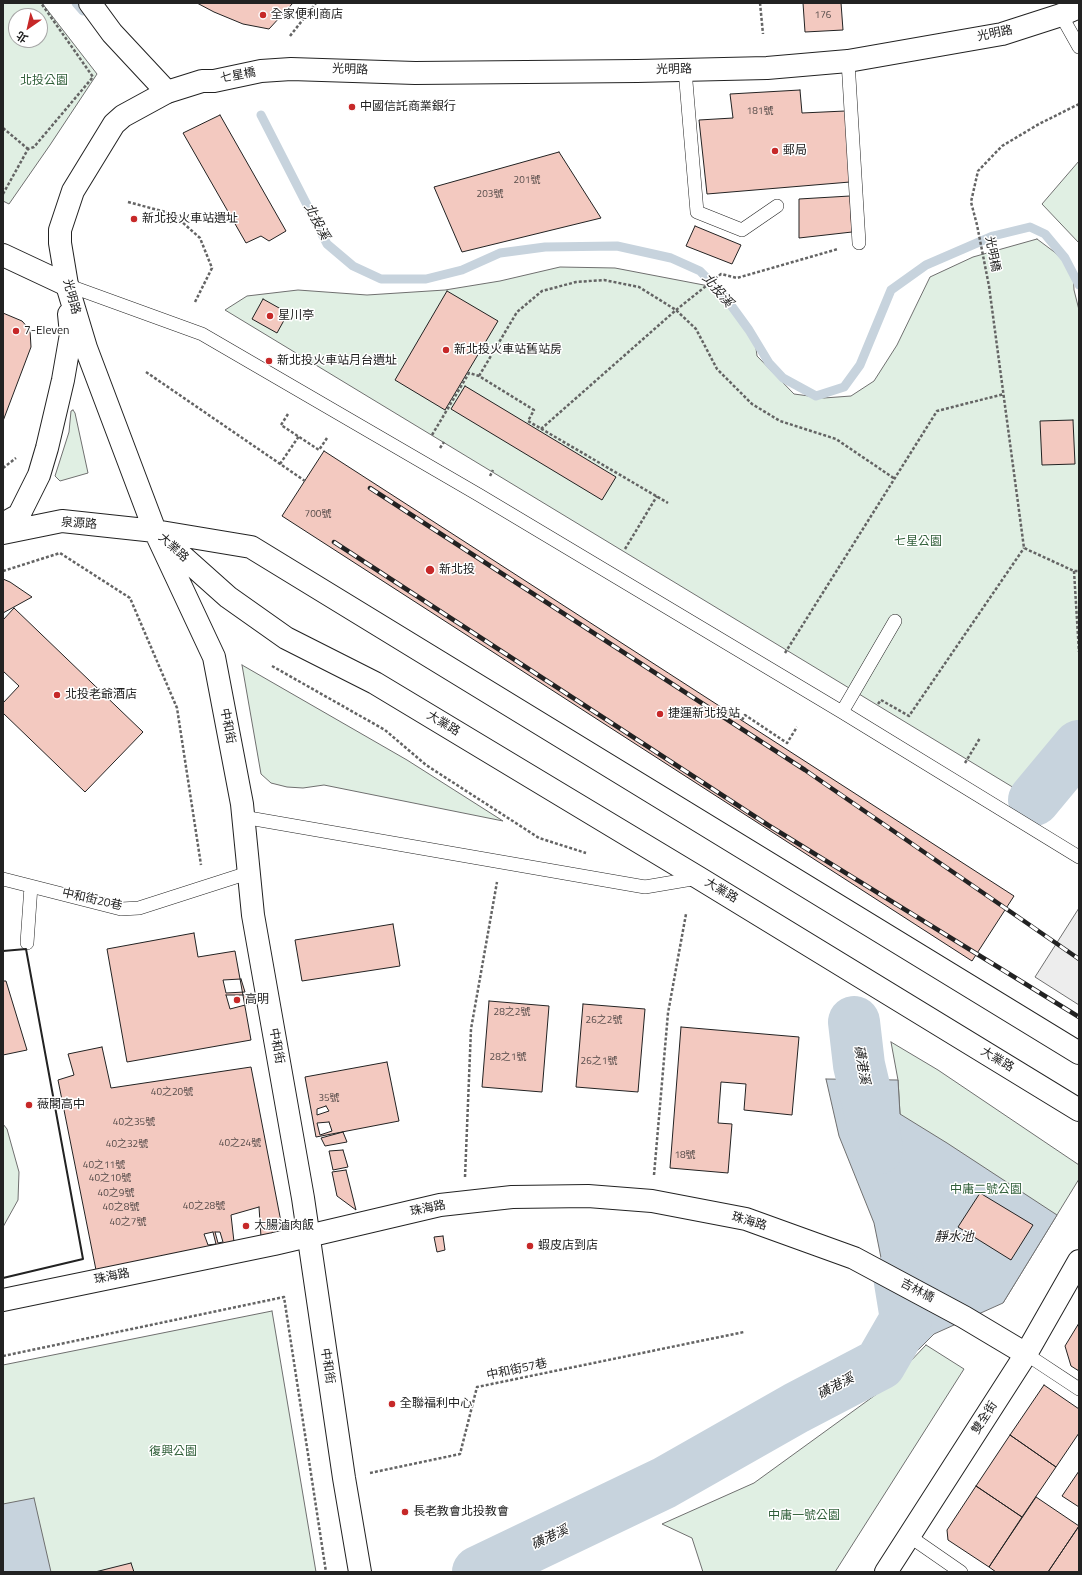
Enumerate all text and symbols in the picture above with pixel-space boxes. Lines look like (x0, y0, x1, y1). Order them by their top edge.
north arrow (8, 8, 48, 48)
place label: 全家便利商店 (271, 8, 343, 22)
marker: 全家便利商店 (258, 10, 268, 20)
house number: 176 (815, 10, 831, 22)
street label: 光明路 (976, 23, 1014, 45)
text: 北 (13, 27, 31, 47)
street label: 光明路 (332, 62, 368, 78)
street label: 光明路 (656, 62, 692, 78)
street label: 七星橋 (219, 65, 257, 87)
park label: 北投公園 (20, 74, 68, 88)
place label: 中國信託商業銀行 (360, 100, 456, 114)
marker: 中國信託商業銀行 (347, 102, 357, 112)
house number: 181號 (747, 106, 773, 118)
place label: 郵局 (783, 144, 807, 158)
marker: 郵局 (770, 146, 780, 156)
house number: 201號 (514, 175, 540, 187)
house number: 203號 (477, 189, 503, 201)
water label: 北投溪 (300, 201, 332, 243)
place label: 新北投火車站遺址 (142, 212, 238, 226)
marker: 新北投火車站遺址 (129, 214, 139, 224)
street label: 光明橋 (981, 235, 1003, 273)
water label: 北投溪 (698, 271, 736, 311)
street label: 光明路 (59, 278, 83, 316)
place label: 星川亭 (278, 309, 314, 323)
marker: 星川亭 (265, 311, 275, 321)
place label: 7-Eleven (24, 324, 70, 338)
marker: 7-Eleven (11, 326, 21, 336)
place label: 新北投火車站舊站房 (454, 343, 562, 357)
marker: 新北投火車站舊站房 (441, 345, 451, 355)
place label: 新北投火車站月台遺址 (277, 354, 397, 368)
marker: 新北投火車站月台遺址 (264, 356, 274, 366)
house number: 700號 (305, 509, 331, 521)
street label: 泉源路 (61, 516, 97, 532)
street label: 大業路 (155, 531, 191, 565)
park label: 七星公園 (894, 535, 942, 549)
place label: 新北投 (439, 563, 475, 577)
marker: 新北投 (424, 564, 436, 576)
place label: 北投老爺酒店 (65, 688, 137, 702)
marker: 北投老爺酒店 (52, 690, 62, 700)
street label: 中和街 (216, 707, 238, 745)
place label: 捷運新北投站 (668, 707, 740, 721)
street label: 大業路 (424, 709, 462, 739)
marker: 捷運新北投站 (655, 709, 665, 719)
street label: 大業路 (702, 876, 740, 906)
street label: 中和街20巷 (60, 886, 124, 914)
place label: 高明 (245, 993, 269, 1007)
marker: 高明 (232, 995, 242, 1005)
house number: 28之2號 (494, 1007, 530, 1019)
house number: 26之2號 (586, 1015, 622, 1027)
street label: 中和街 (266, 1027, 286, 1065)
water label: 磺港溪 (850, 1044, 872, 1086)
street label: 大業路 (978, 1045, 1016, 1075)
house number: 28之1號 (490, 1052, 526, 1064)
house number: 26之1號 (581, 1056, 617, 1068)
house number: 40之20號 (151, 1087, 193, 1099)
house number: 35號 (318, 1093, 340, 1105)
place label: 薇閣高中 (37, 1098, 85, 1112)
marker: 薇閣高中 (24, 1100, 34, 1110)
house number: 40之35號 (113, 1117, 155, 1129)
house number: 40之24號 (219, 1138, 261, 1150)
house number: 40之32號 (106, 1139, 148, 1151)
house number: 18號 (674, 1150, 696, 1162)
house number: 40之11號 (83, 1160, 125, 1172)
house number: 40之10號 (89, 1173, 131, 1185)
park label: 中庸二號公園 (950, 1183, 1022, 1197)
house number: 40之9號 (98, 1188, 134, 1200)
street label: 珠海路 (409, 1198, 447, 1220)
house number: 40之28號 (183, 1201, 225, 1213)
house number: 40之8號 (103, 1202, 139, 1214)
street label: 珠海路 (730, 1210, 768, 1234)
house number: 40之7號 (110, 1217, 146, 1229)
place label: 大腸滷肉飯 (254, 1219, 314, 1233)
marker: 大腸滷肉飯 (241, 1221, 251, 1231)
water label: 靜水池 (935, 1230, 973, 1246)
place label: 蝦皮店到店 (538, 1239, 598, 1253)
marker: 蝦皮店到店 (525, 1241, 535, 1251)
street label: 珠海路 (93, 1266, 131, 1288)
street label: 吉林橋 (898, 1276, 936, 1306)
street label: 中和街 (317, 1347, 337, 1385)
street label: 中和街57巷 (485, 1357, 549, 1383)
water label: 磺港溪 (815, 1371, 857, 1403)
place label: 全聯福利中心 (400, 1397, 472, 1411)
marker: 全聯福利中心 (387, 1399, 397, 1409)
street label: 雙全街 (969, 1399, 1001, 1437)
park label: 復興公園 (149, 1445, 197, 1459)
place label: 長老教會北投教會 (413, 1505, 509, 1519)
marker: 長老教會北投教會 (400, 1507, 410, 1517)
park label: 中庸一號公園 (768, 1509, 840, 1523)
water label: 磺港溪 (529, 1523, 571, 1553)

